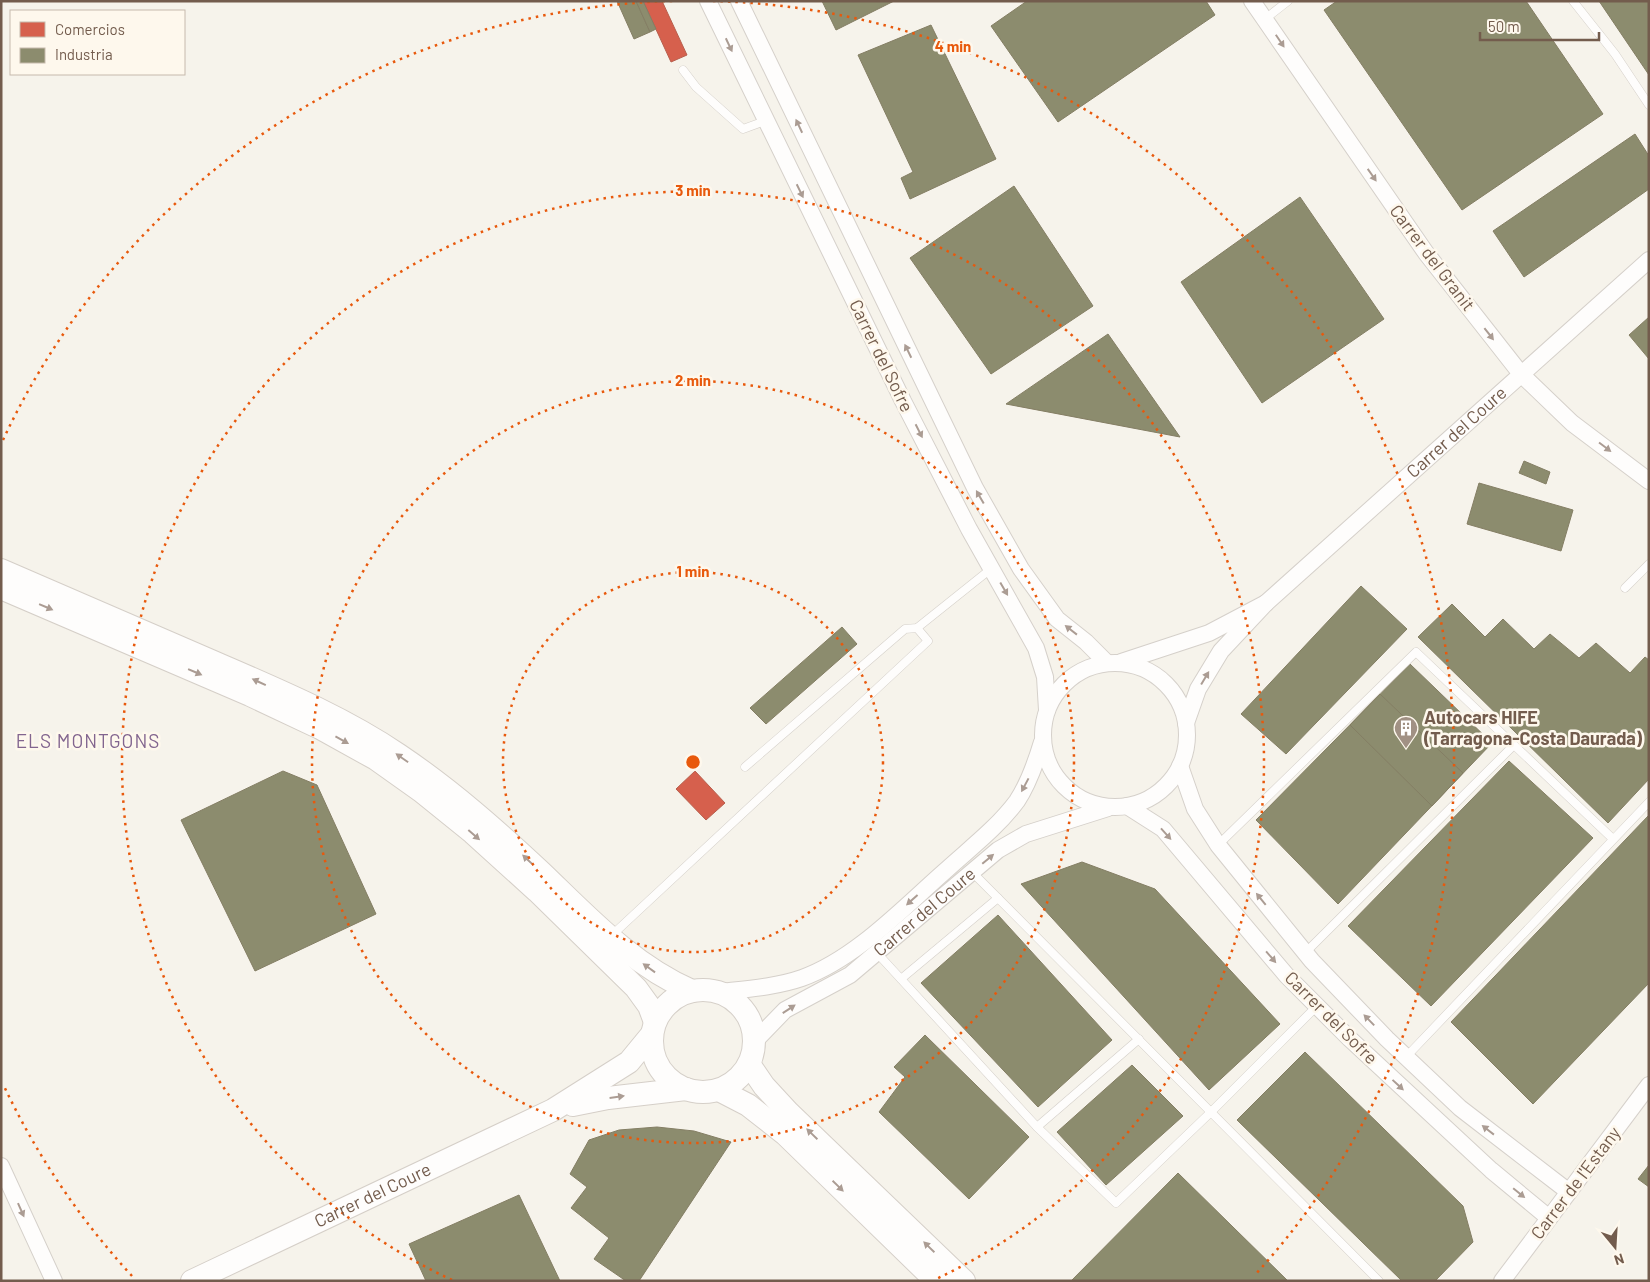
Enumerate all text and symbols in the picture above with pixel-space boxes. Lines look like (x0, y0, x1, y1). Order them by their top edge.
legend (10, 10, 185, 75)
scale bar (1480, 10, 1599, 42)
text: 50 m (1488, 17, 1520, 35)
text: Comercios (55, 20, 125, 38)
one-way arrow (1275, 35, 1285, 48)
text: 4 min (935, 37, 971, 55)
one-way arrow (725, 38, 733, 52)
text: Industria (55, 45, 113, 63)
one-way arrow (795, 119, 803, 133)
one-way arrow (1367, 168, 1377, 182)
text: 3 min (675, 181, 711, 199)
one-way arrow (796, 184, 804, 199)
street label: Carrer del Granit (1386, 200, 1480, 315)
street label: Carrer del Sofre (845, 296, 919, 415)
one-way arrow (1484, 327, 1495, 340)
one-way arrow (903, 344, 912, 359)
text: 2 min (675, 371, 711, 389)
street label: Carrer del Coure (1402, 381, 1510, 482)
one-way arrow (915, 424, 923, 438)
one-way arrow (1598, 442, 1611, 453)
one-way arrow (976, 489, 984, 504)
text: 1 min (677, 562, 709, 580)
one-way arrow (1000, 583, 1009, 596)
one-way arrow (39, 604, 53, 612)
one-way arrow (1064, 625, 1078, 635)
one-way arrow (188, 668, 202, 676)
one-way arrow (1200, 671, 1209, 684)
one-way arrow (252, 678, 266, 686)
place label: Autocars HIFE (Tarragona-Costa Daurada) (1423, 706, 1643, 749)
building icon: Autocars HIFE (Tarragona-Costa Daurada) (1393, 715, 1419, 749)
district label: ELS MONTGONS (16, 729, 160, 752)
one-way arrow (336, 736, 349, 745)
one-way arrow (396, 753, 409, 763)
centre of rings (684, 753, 702, 771)
one-way arrow (1021, 778, 1029, 792)
one-way arrow (1161, 827, 1172, 840)
one-way arrow (468, 829, 481, 840)
one-way arrow (981, 853, 994, 864)
one-way arrow (523, 854, 535, 866)
street label: Carrer del Coure (869, 862, 979, 960)
one-way arrow (1256, 893, 1267, 906)
one-way arrow (906, 894, 918, 906)
one-way arrow (1266, 951, 1277, 964)
one-way arrow (643, 963, 656, 973)
street label: Carrer del Sofre (1281, 966, 1383, 1068)
one-way arrow (783, 1004, 796, 1013)
one-way arrow (1363, 1015, 1375, 1027)
one-way arrow (1392, 1079, 1404, 1091)
one-way arrow (610, 1092, 626, 1100)
street label: Carrer de l'Estany (1526, 1122, 1625, 1243)
one-way arrow (1482, 1125, 1495, 1136)
one-way arrow (806, 1128, 818, 1140)
street label: Carrer del Coure (310, 1157, 434, 1231)
one-way arrow (832, 1180, 844, 1192)
one-way arrow (1513, 1188, 1526, 1199)
one-way arrow (18, 1203, 26, 1217)
north arrow (1590, 1222, 1640, 1272)
one-way arrow (923, 1241, 935, 1253)
text: N (1612, 1250, 1626, 1269)

